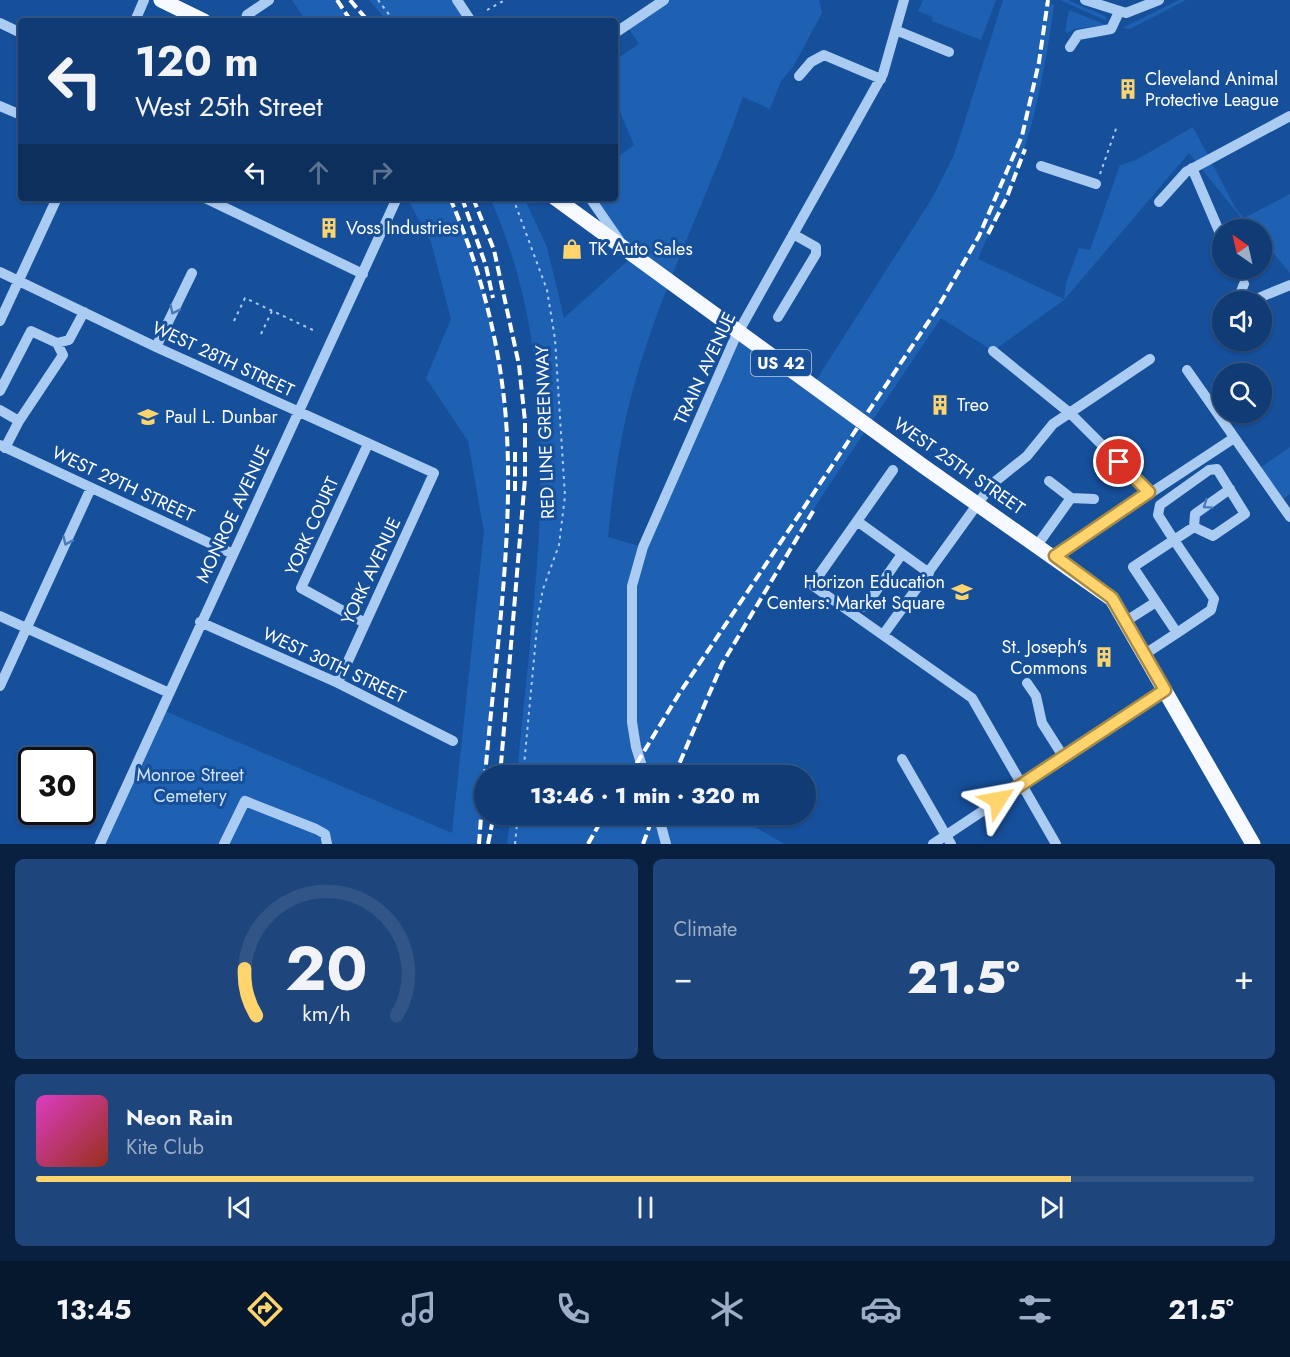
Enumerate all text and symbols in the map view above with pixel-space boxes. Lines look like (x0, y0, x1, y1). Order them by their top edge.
text: 120 m (135, 31, 259, 92)
icon: left (36, 42, 114, 120)
place label: Cleveland Animal Protective League (1145, 66, 1279, 113)
building icon: Cleveland Animal Protective League (1116, 77, 1140, 101)
text: West 25th Street (135, 87, 323, 126)
icon: left (239, 156, 272, 189)
icon: ahead (302, 156, 335, 189)
icon: right (365, 156, 398, 189)
place label: Voss Industries (346, 215, 459, 241)
building icon: Voss Industries (317, 216, 341, 240)
north arrow (1212, 219, 1272, 279)
map controls (1212, 219, 1272, 423)
place label: TK Auto Sales (589, 236, 693, 262)
shop icon: TK Auto Sales (560, 237, 584, 261)
button: sound (1212, 291, 1272, 351)
one-way arrow (169, 303, 181, 314)
street label: TRAIN AVENUE (668, 308, 742, 428)
street label: WEST 28TH STREET (148, 315, 299, 404)
street label: RED LINE GREENWAY (529, 344, 561, 519)
road number: US 42 (751, 350, 811, 376)
button: search (1212, 363, 1272, 423)
place label: Treo (957, 392, 989, 418)
building icon: Treo (928, 393, 952, 417)
place label: Paul L. Dunbar (165, 404, 278, 430)
school or university icon: Paul L. Dunbar (136, 405, 160, 429)
street label: WEST 25TH STREET (888, 411, 1030, 521)
pin (1093, 436, 1144, 487)
street label: WEST 29TH STREET (47, 440, 199, 529)
street label: MONROE AVENUE (190, 441, 276, 587)
icon: arrive (1102, 445, 1135, 478)
street label: YORK COURT (279, 472, 346, 579)
one-way arrow (1203, 498, 1214, 509)
street label: YORK AVENUE (335, 513, 407, 629)
one-way arrow (63, 535, 75, 546)
place label: Horizon Education Centers: Market Square (767, 569, 945, 616)
school or university icon: Horizon Education Centers: Market Square (950, 580, 974, 604)
street label: WEST 30TH STREET (258, 620, 410, 710)
place label: St. Joseph's Commons (1002, 634, 1087, 681)
building icon: St. Joseph's Commons (1092, 645, 1116, 669)
speed limit sign: 30 (18, 747, 96, 825)
park label: Monroe Street Cemetery (136, 762, 244, 809)
position arrow (966, 768, 1030, 832)
text: 13:46 · 1 min · 320 m (530, 779, 760, 811)
text: Climate (674, 915, 737, 944)
text: 20 (285, 923, 367, 1013)
text: 21.5° (907, 945, 1020, 1010)
text: − (674, 954, 693, 1001)
text: + (1234, 954, 1254, 1001)
text: km/h (302, 998, 350, 1029)
text: Neon Rain (126, 1101, 233, 1133)
text: Kite Club (126, 1133, 204, 1162)
icon: previous (223, 1191, 256, 1224)
icon: pause (629, 1191, 662, 1224)
icon: next (1035, 1191, 1068, 1224)
icon: directions (244, 1288, 286, 1330)
icon: music (398, 1288, 440, 1330)
icon: phone (552, 1288, 594, 1330)
icon: climate (706, 1288, 748, 1330)
icon: car (860, 1288, 902, 1330)
icon: filters (1014, 1288, 1056, 1330)
text: 13:45 (56, 1290, 132, 1329)
text: 21.5° (1168, 1290, 1234, 1329)

